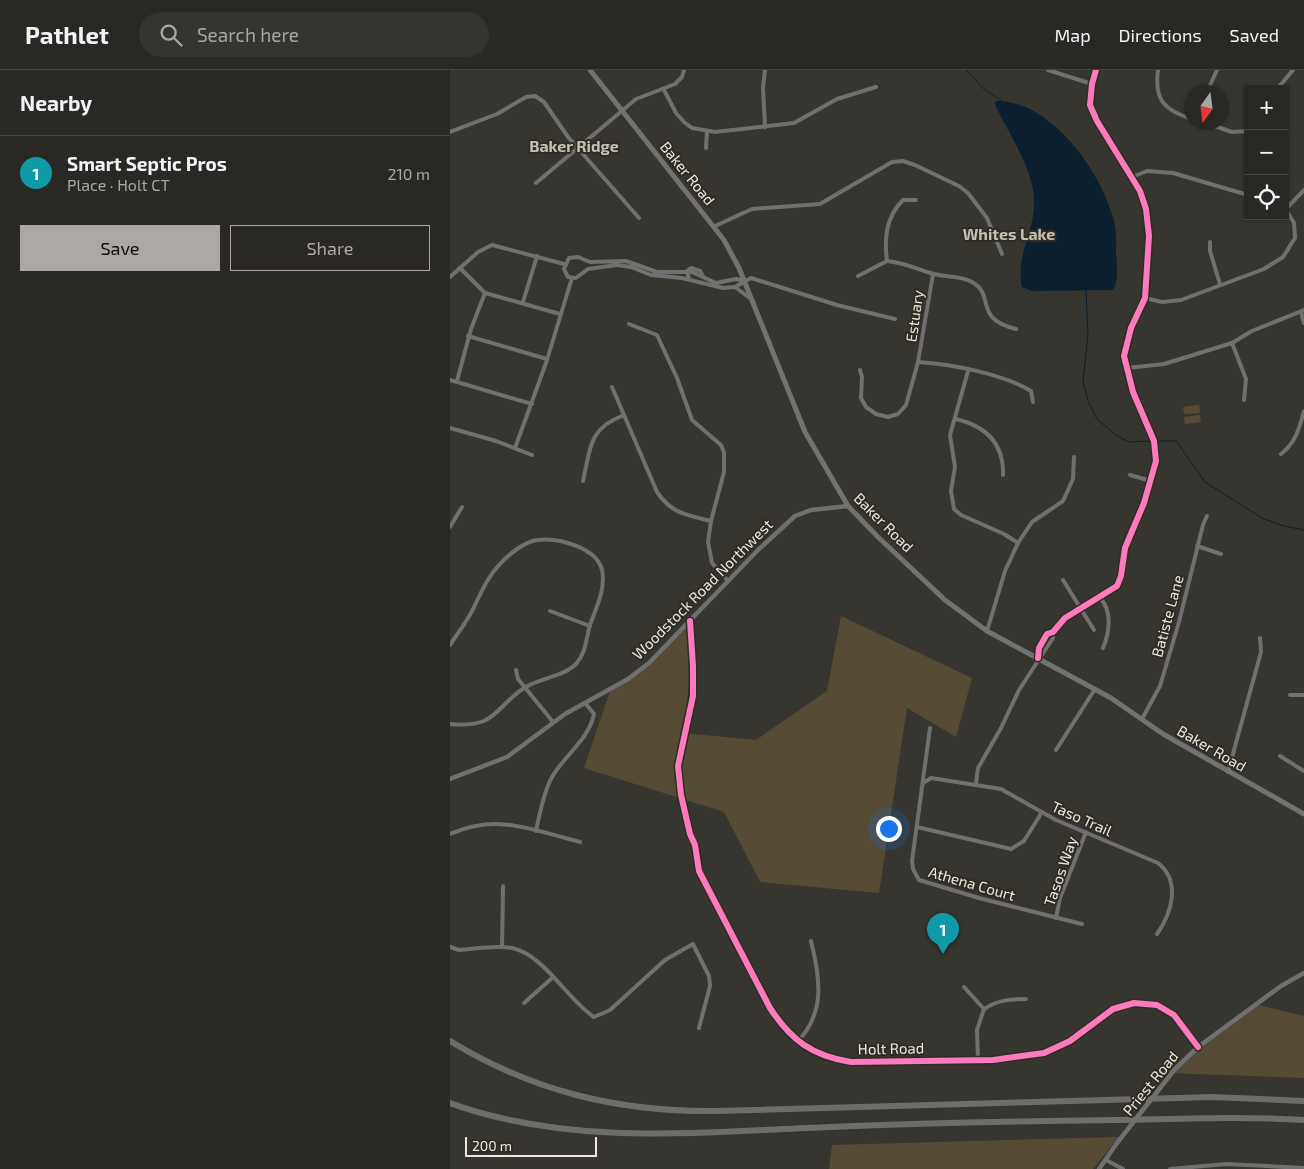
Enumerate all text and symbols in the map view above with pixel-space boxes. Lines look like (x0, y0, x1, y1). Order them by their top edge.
search box (139, 12, 489, 57)
text: Pathlet (25, 20, 109, 49)
icon: search (157, 21, 185, 49)
text: Search here (197, 23, 299, 46)
text: Map (1054, 24, 1091, 46)
text: Directions (1119, 24, 1202, 46)
text: Saved (1230, 24, 1279, 46)
north arrow (1184, 85, 1229, 130)
map controls (1244, 85, 1289, 220)
button: + (1244, 85, 1289, 130)
text: Nearby (20, 90, 92, 115)
button: − (1244, 130, 1289, 175)
district label: Baker Ridge (529, 136, 619, 155)
street label: Baker Road (657, 138, 719, 208)
text: Smart Septic Pros (67, 152, 227, 175)
text: 1 (33, 164, 39, 183)
text: 210 m (387, 164, 430, 183)
text: Place · Holt CT (67, 175, 170, 194)
button: locate (1244, 175, 1289, 220)
district label: Whites Lake (963, 224, 1055, 243)
button: Save (20, 225, 220, 271)
button: Share (230, 225, 430, 271)
street label: Estuary (901, 289, 927, 343)
street label: Baker Road (851, 489, 917, 555)
street label: Woodstock Road Northwest (628, 515, 776, 663)
street label: Batiste Lane (1147, 573, 1187, 659)
street label: Baker Road (1174, 721, 1250, 775)
street label: Taso Trail (1049, 797, 1116, 840)
your location (876, 816, 902, 842)
street label: Tasos Way (1040, 834, 1080, 908)
street label: Athena Court (927, 862, 1018, 904)
pin: 1 (927, 913, 959, 954)
street label: Holt Road (858, 1038, 924, 1058)
street label: Priest Road (1119, 1047, 1181, 1119)
scale bar (465, 1134, 598, 1157)
text: 200 m (472, 1137, 512, 1154)

